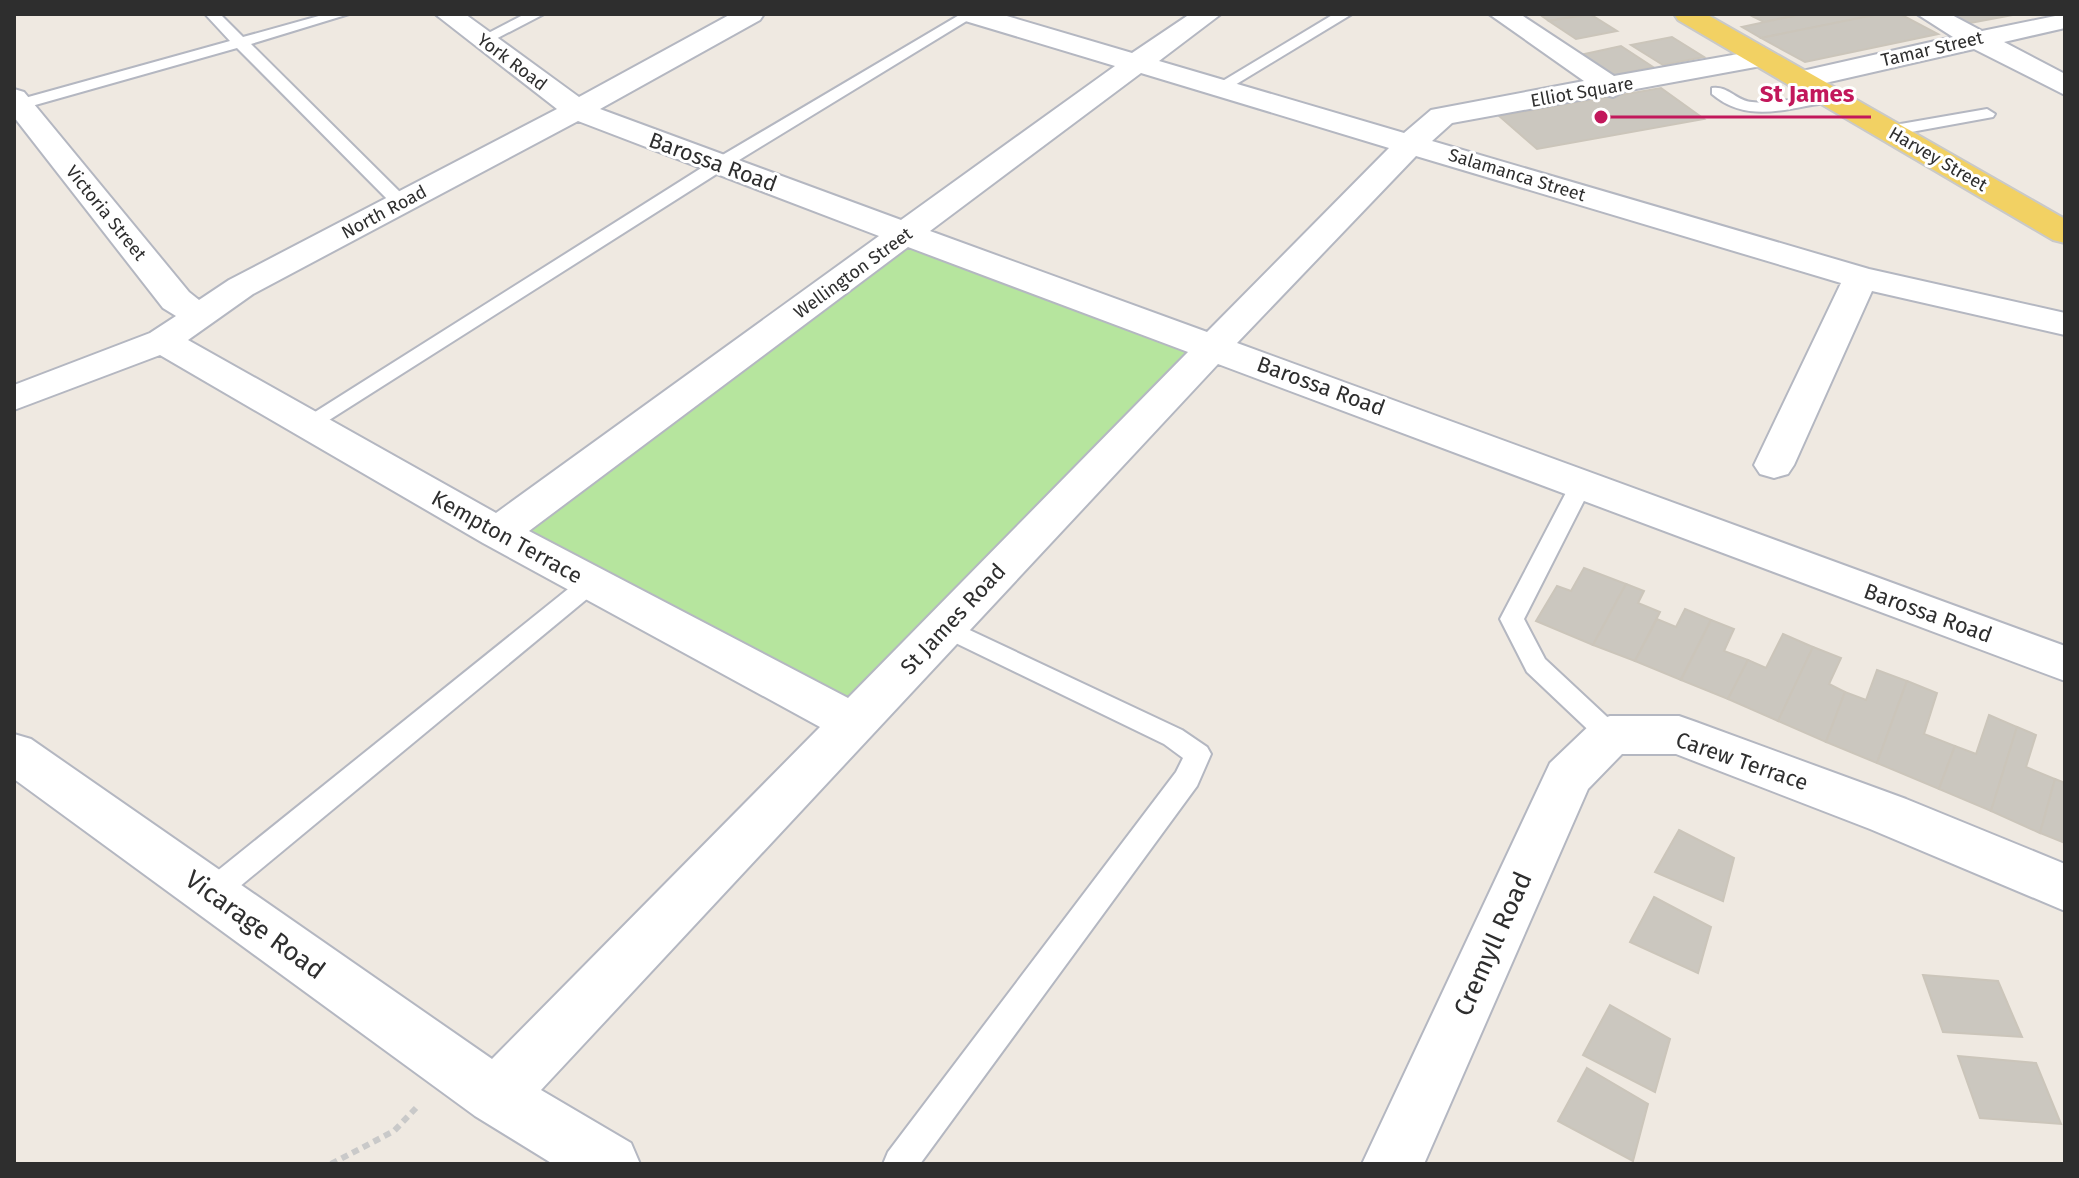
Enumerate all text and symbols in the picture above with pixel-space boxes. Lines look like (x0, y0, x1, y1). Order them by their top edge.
street label: Tamar Street (1879, 26, 1986, 71)
street label: York Road (473, 29, 551, 95)
callout: St James (1744, 69, 1871, 117)
street label: Elliot Square (1529, 72, 1635, 112)
text: St James (1760, 80, 1855, 108)
street label: Harvey Street (1885, 122, 1992, 196)
street label: Barossa Road (645, 126, 781, 198)
street label: Salamanca Street (1446, 144, 1589, 206)
street label: Victoria Street (61, 161, 151, 265)
street label: North Road (338, 180, 430, 244)
street label: Wellington Street (790, 222, 917, 323)
street label: Barossa Road (1253, 350, 1389, 422)
street label: Kempton Terrace (427, 484, 587, 590)
street label: St James Road (895, 558, 1011, 680)
street label: Barossa Road (1860, 577, 1996, 649)
street label: Carew Terrace (1672, 726, 1812, 796)
street label: Vicarage Road (179, 864, 331, 986)
street label: Cremyll Road (1447, 867, 1539, 1021)

